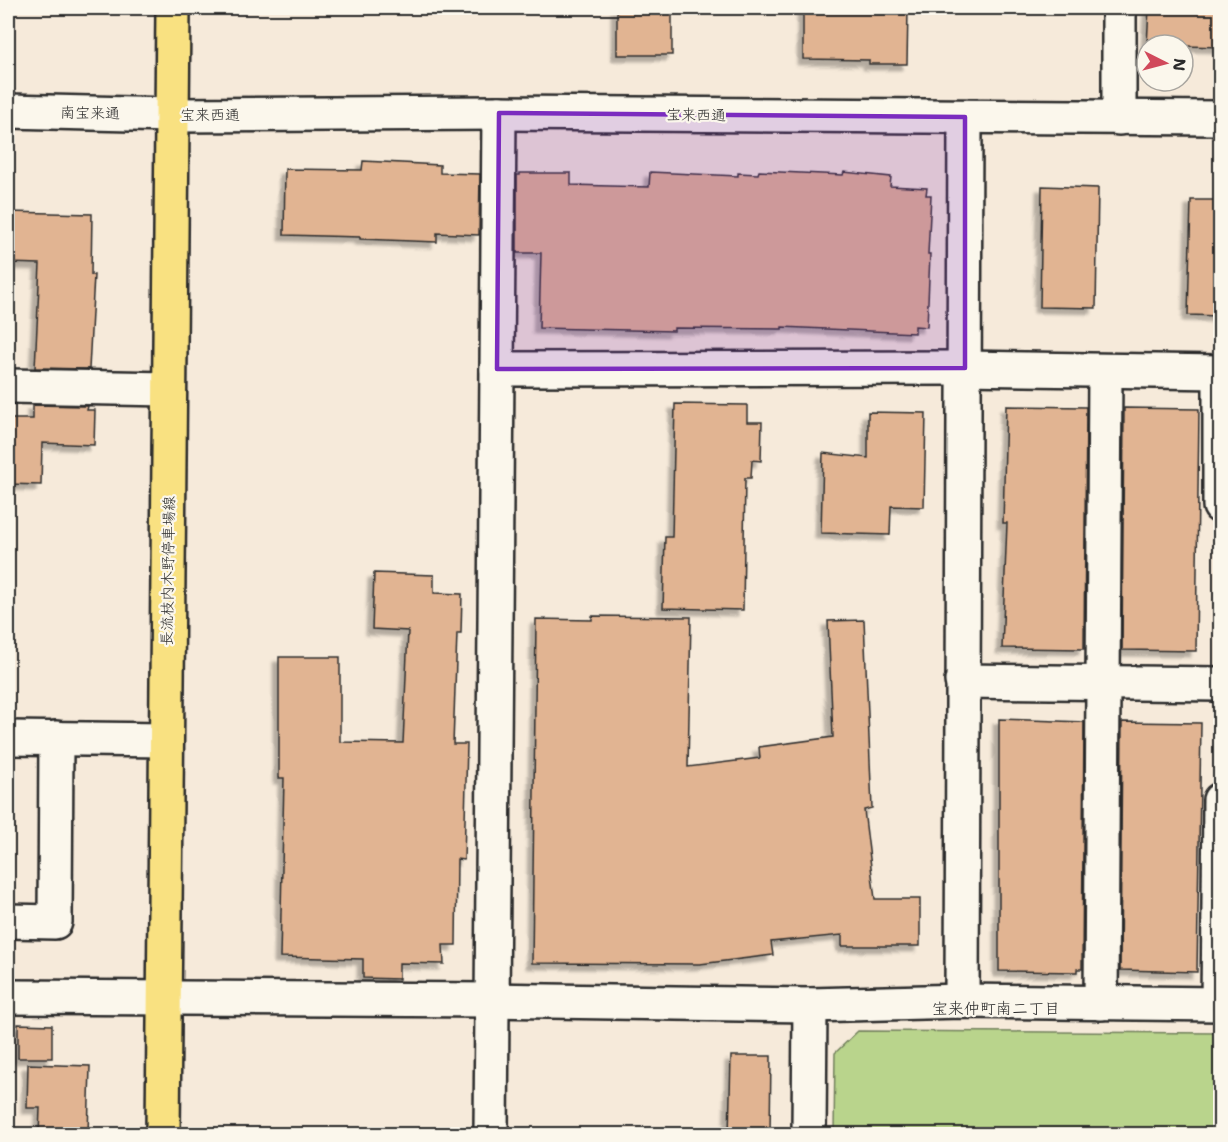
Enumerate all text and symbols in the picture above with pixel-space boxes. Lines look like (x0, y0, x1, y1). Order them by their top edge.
north arrow (1135, 33, 1195, 93)
text: N (1168, 57, 1191, 72)
street label: 南宝来通 (60, 102, 120, 124)
street label: 宝来西通 (666, 104, 726, 126)
street label: 宝来西通 (180, 105, 240, 125)
street label: 長流枝内木野停車場線 (157, 496, 179, 646)
district label: 宝来仲町南二丁目 (932, 998, 1060, 1019)

